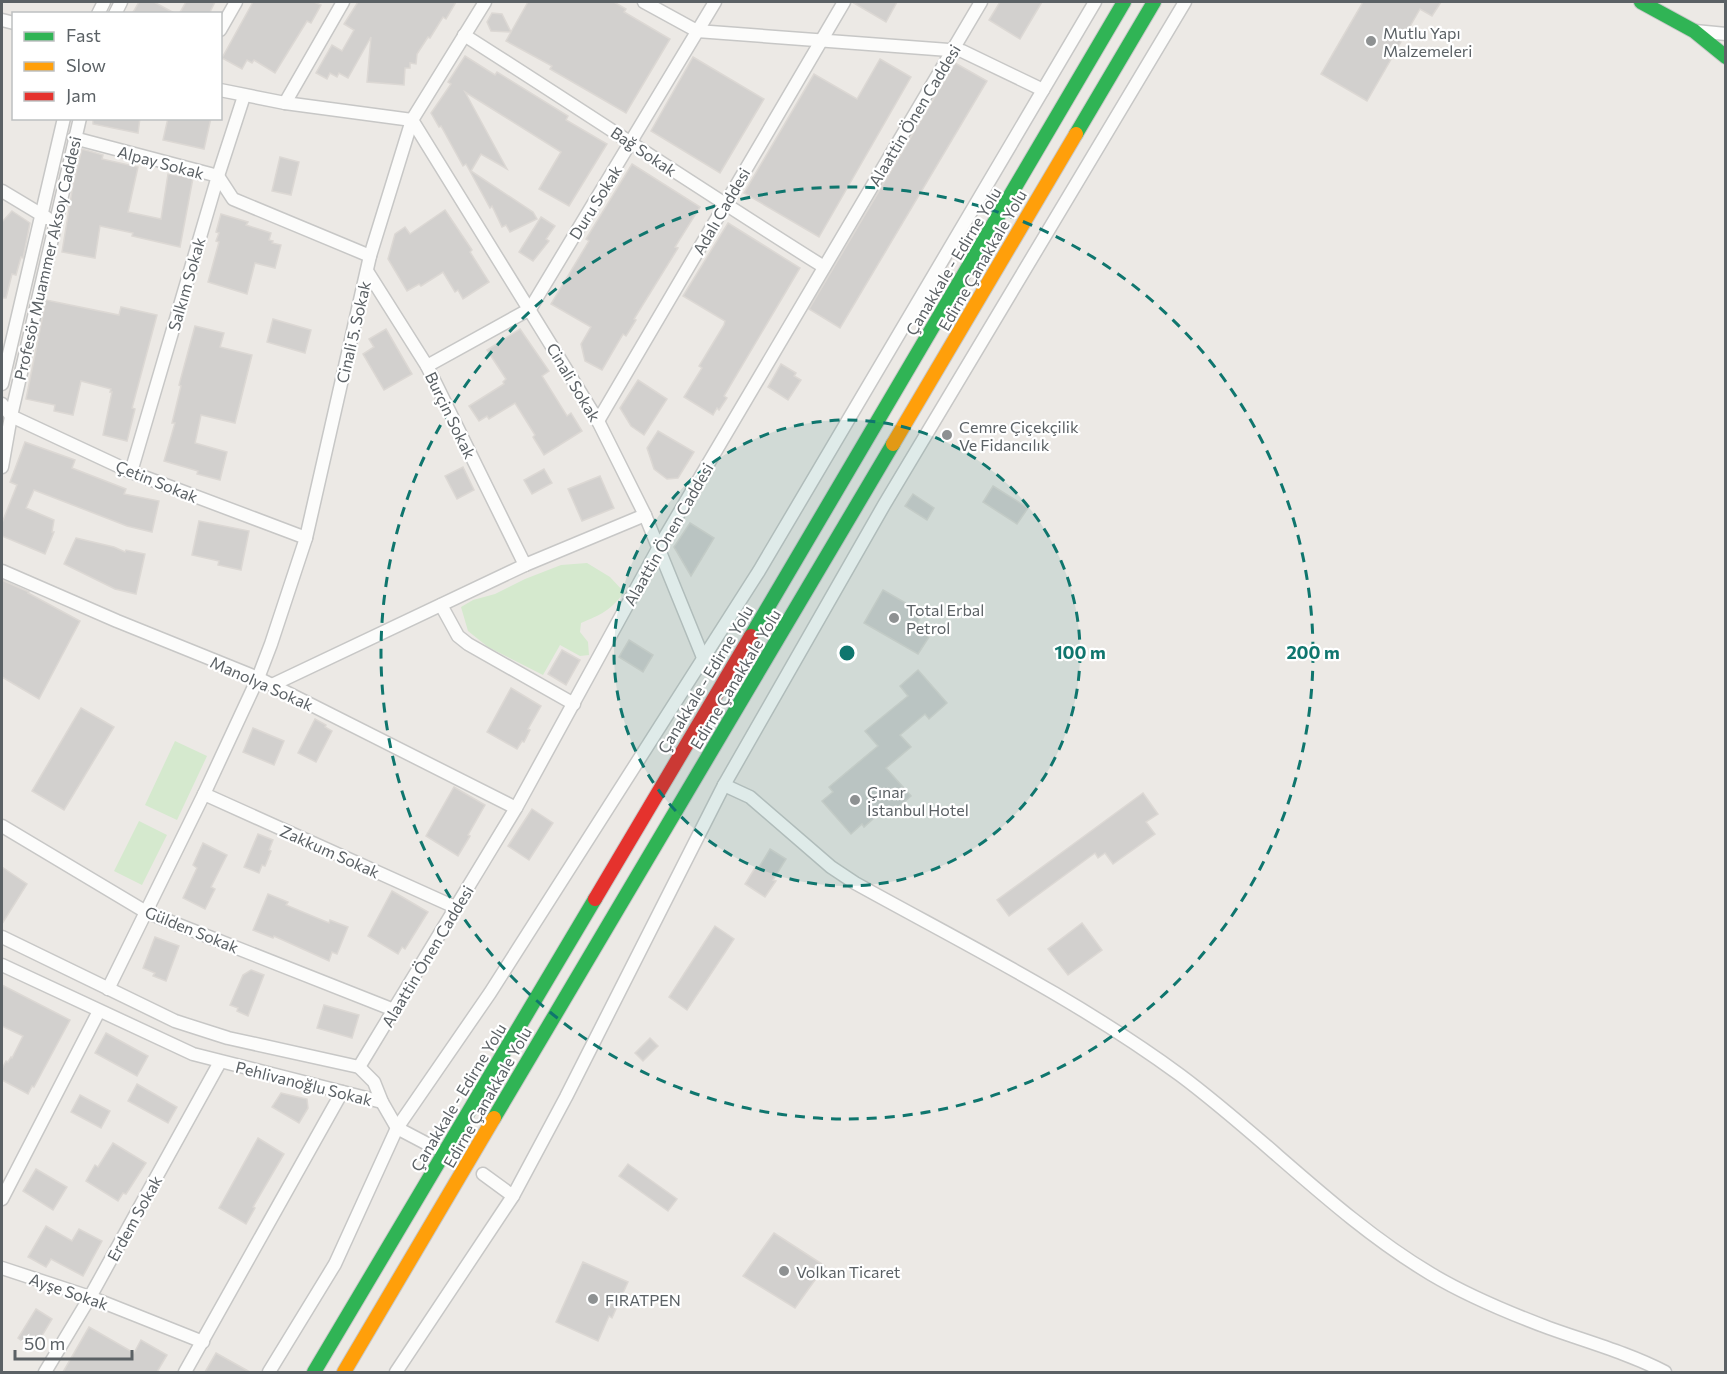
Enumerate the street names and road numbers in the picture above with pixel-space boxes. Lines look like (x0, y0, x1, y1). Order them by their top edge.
street label: Alaattin Önen Caddesi (864, 41, 964, 189)
street label: Bağ Sokak (608, 122, 681, 180)
street label: Profesör Muammer Aksoy Caddesi (10, 134, 84, 382)
street label: Alpay Sokak (116, 141, 207, 183)
street label: Duru Sokak (565, 161, 625, 243)
street label: Adalı Caddesi (688, 164, 754, 258)
street label: Çanakkale - Edirne Yolu (901, 184, 1005, 338)
street label: Edirne Çanakkale Yolu (934, 186, 1030, 334)
street label: Salkım Sokak (164, 235, 208, 333)
street label: Cinali 5. Sokak (332, 279, 374, 385)
street label: Cinali Sokak (543, 339, 605, 425)
street label: Burçin Sokak (422, 368, 480, 462)
street label: Çetin Sokak (113, 456, 201, 506)
street label: Alaattin Önen Caddesi (619, 459, 717, 609)
street label: Çanakkale - Edirne Yolu (653, 602, 757, 756)
street label: Edirne Çanakkale Yolu (686, 606, 784, 752)
street label: Manolya Sokak (208, 652, 317, 714)
street label: Zakkum Sokak (277, 821, 383, 882)
street label: Alaattin Önen Caddesi (377, 882, 477, 1030)
street label: Gülden Sokak (142, 902, 242, 957)
street label: Çanakkale - Edirne Yolu (406, 1020, 510, 1174)
street label: Edirne Çanakkale Yolu (439, 1023, 535, 1171)
street label: Pehlivanoğlu Sokak (234, 1057, 375, 1109)
street label: Erdem Sokak (103, 1172, 165, 1264)
street label: Ayşe Sokak (27, 1269, 111, 1313)

